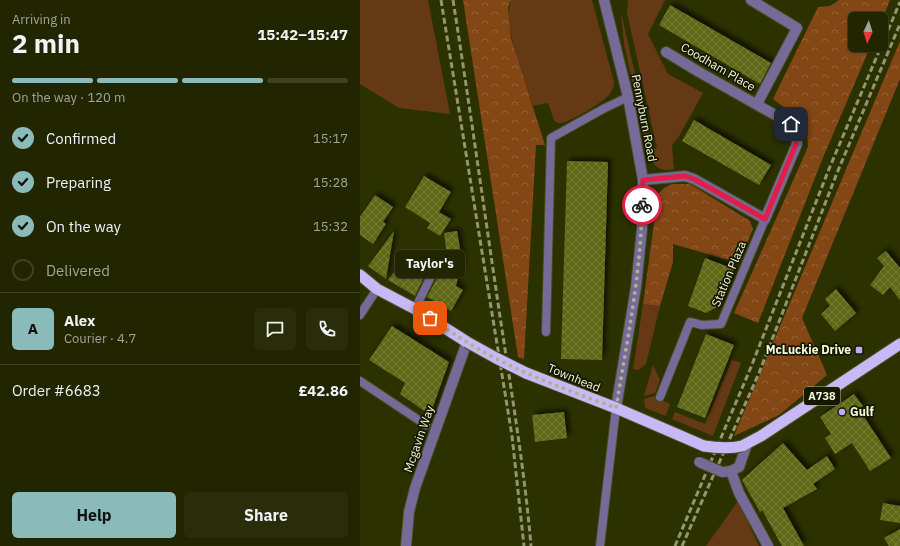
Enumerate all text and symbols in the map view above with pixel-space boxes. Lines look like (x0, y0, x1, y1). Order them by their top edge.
text: Arriving in (12, 11, 71, 28)
north arrow (848, 12, 888, 52)
map controls (848, 12, 888, 52)
text: 15:42–15:47 (257, 25, 348, 44)
text: 2 min (12, 26, 80, 60)
street label: Coodham Place (678, 39, 759, 94)
street label: Pennyburn Road (629, 73, 660, 163)
text: On the way · 120 m (12, 89, 125, 106)
pin (774, 107, 808, 141)
icon: home (780, 113, 802, 135)
icon: check (12, 127, 34, 149)
text: Confirmed (46, 129, 116, 148)
text: 15:17 (313, 130, 348, 147)
icon: check (12, 171, 34, 193)
text: Preparing (46, 173, 111, 192)
text: 15:28 (313, 174, 348, 191)
courier (622, 185, 662, 225)
icon: bike (631, 194, 653, 216)
icon: check (12, 215, 34, 237)
text: On the way (46, 217, 121, 236)
text: 15:32 (313, 218, 348, 235)
street label: Station Plaza (708, 238, 749, 309)
callout: Taylor's (395, 250, 465, 278)
text: Taylor's (406, 255, 454, 272)
text: Delivered (46, 261, 110, 280)
pin (413, 301, 447, 335)
icon: bag (419, 307, 441, 329)
button: chat (254, 308, 296, 350)
button: phone (306, 308, 348, 350)
text: Alex (64, 311, 95, 330)
text: A (28, 319, 38, 338)
text: Courier · 4.7 (64, 330, 136, 347)
place label: McLuckie Drive (766, 342, 851, 357)
marker: McLuckie Drive (854, 345, 864, 355)
street label: Townhead (546, 360, 603, 395)
text: Order #6683 (12, 381, 101, 400)
text: £42.86 (299, 381, 348, 400)
road number: A738 (804, 387, 840, 405)
street label: Mcgavin Way (400, 403, 437, 474)
place label: Gulf (850, 404, 874, 419)
marker: Gulf (837, 407, 847, 417)
button: Help (12, 492, 176, 538)
button: Share (184, 492, 348, 538)

